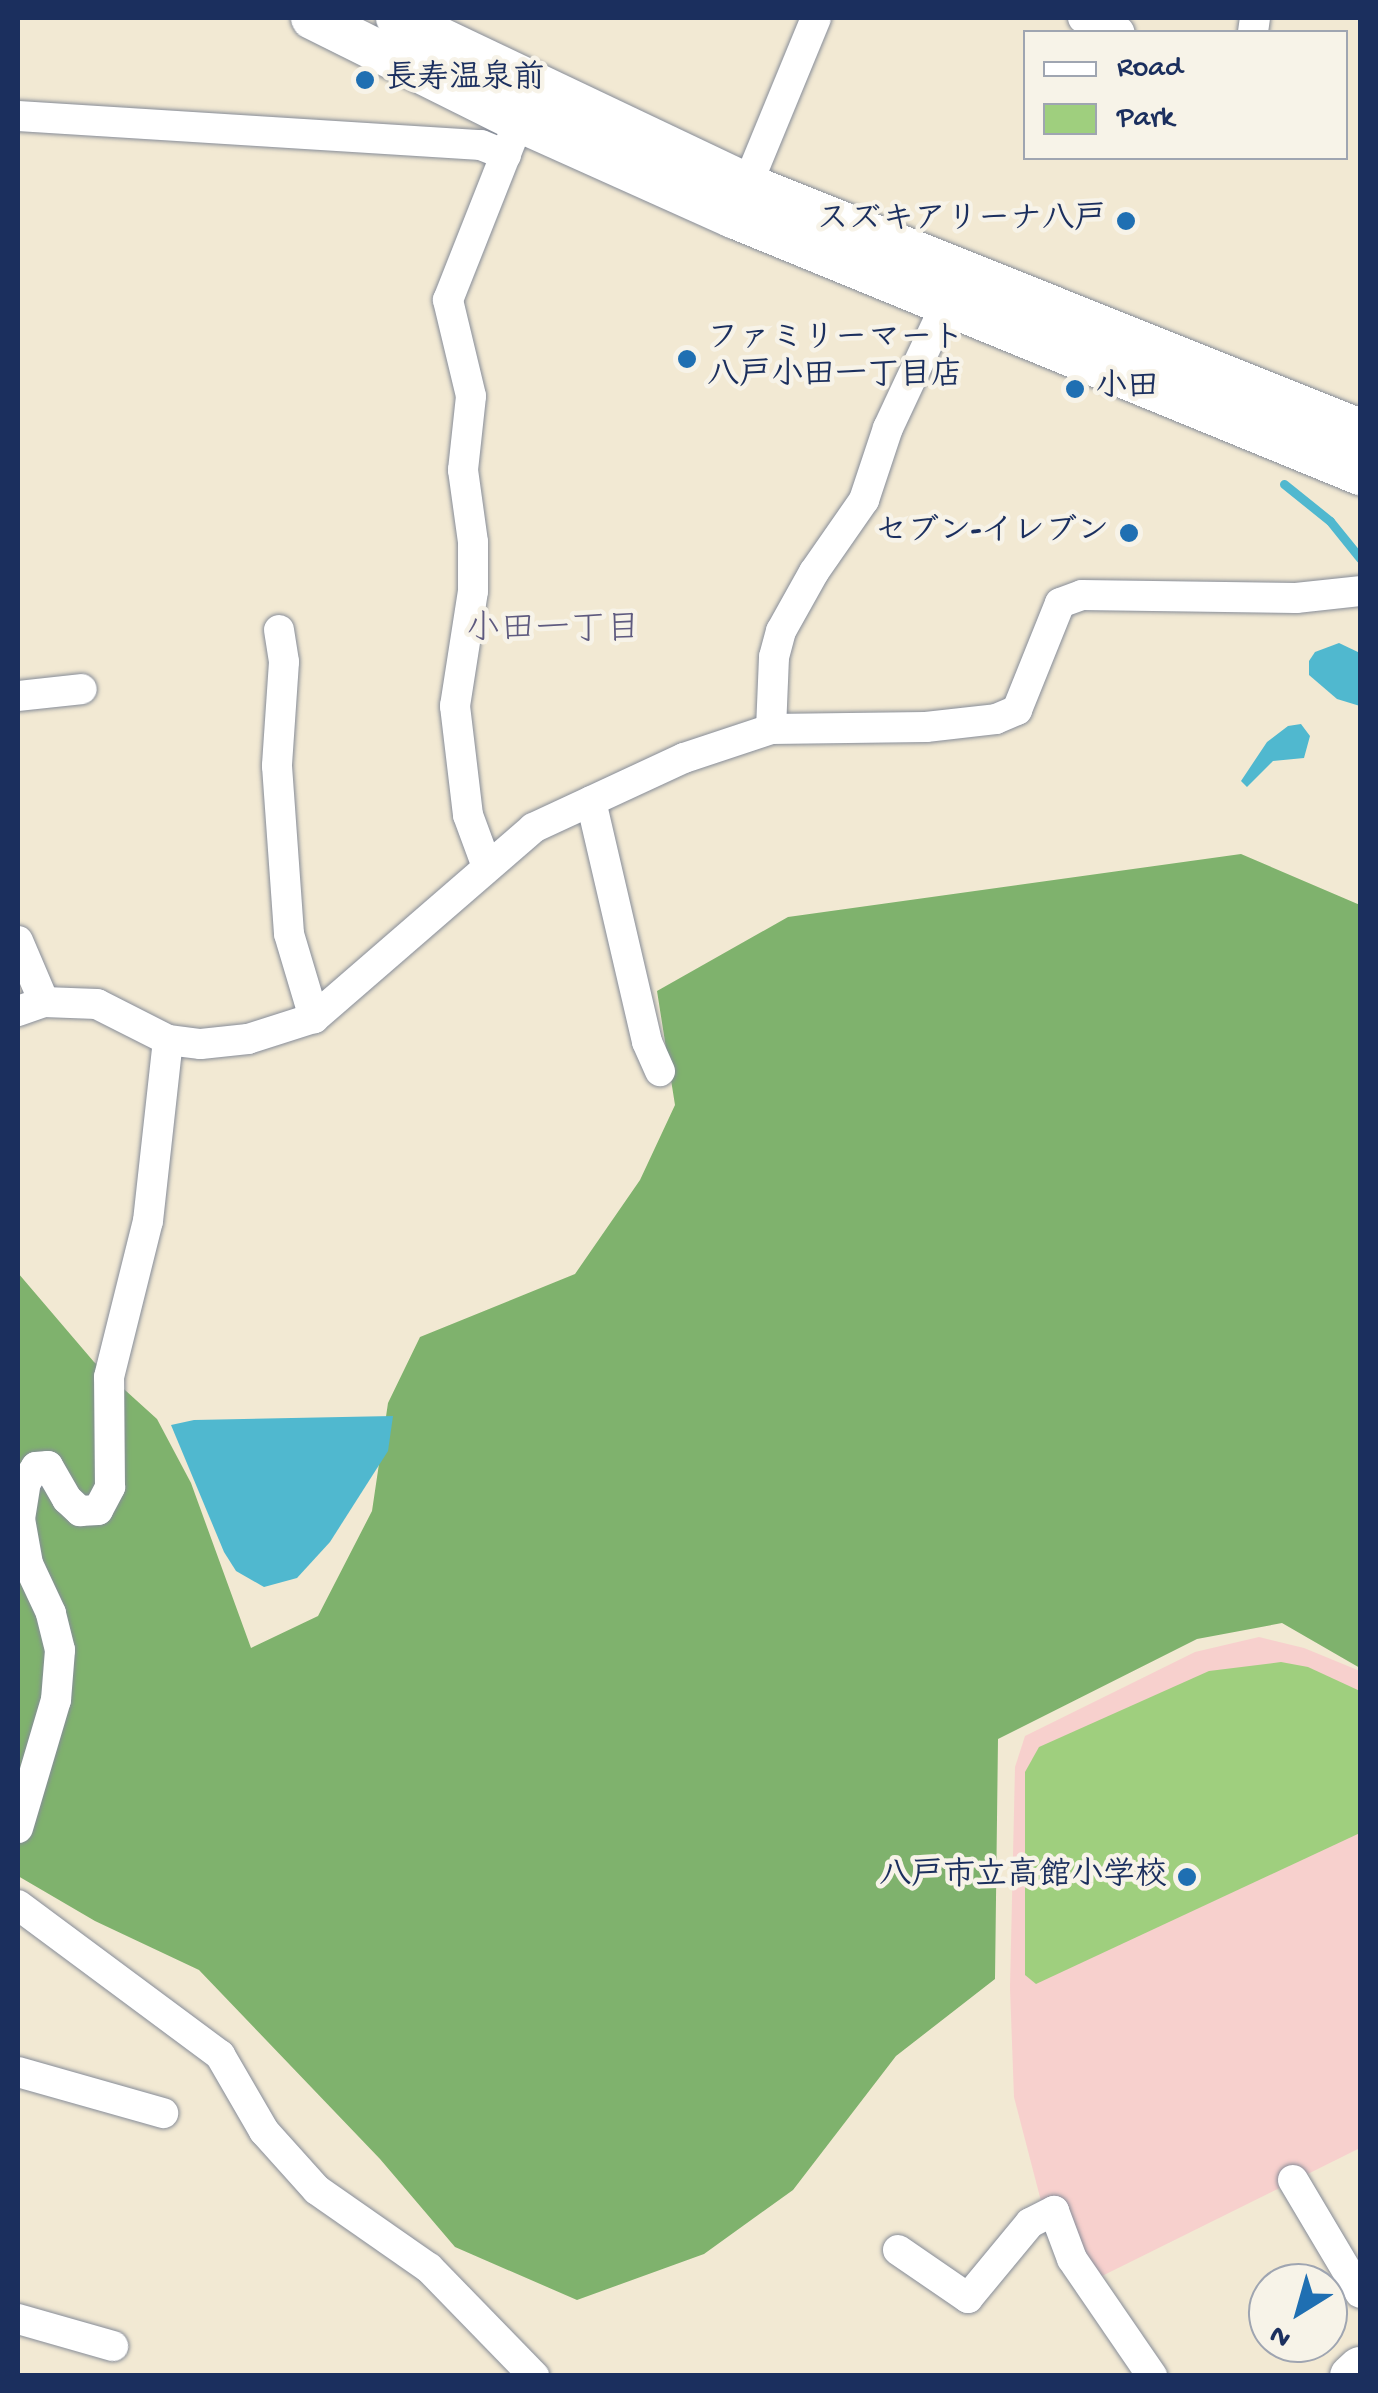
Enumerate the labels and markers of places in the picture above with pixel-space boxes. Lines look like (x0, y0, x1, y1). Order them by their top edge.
place label: 長寿温泉前 (385, 61, 545, 99)
marker: 長寿温泉前 (354, 69, 376, 91)
place label: スズキアリーナ八戸 (818, 202, 1106, 240)
marker: スズキアリーナ八戸 (1115, 210, 1137, 232)
place label: ファミリーマート 八戸小田一丁目店 (707, 322, 963, 397)
marker: ファミリーマート 八戸小田一丁目店 (676, 348, 698, 370)
place label: 小田 (1095, 370, 1159, 408)
marker: 小田 (1064, 378, 1086, 400)
place label: セブン-イレブン (875, 514, 1109, 552)
marker: セブン-イレブン (1118, 522, 1140, 544)
place label: 八戸市立高館小学校 (879, 1858, 1167, 1896)
marker: 八戸市立高館小学校 (1176, 1866, 1198, 1888)

